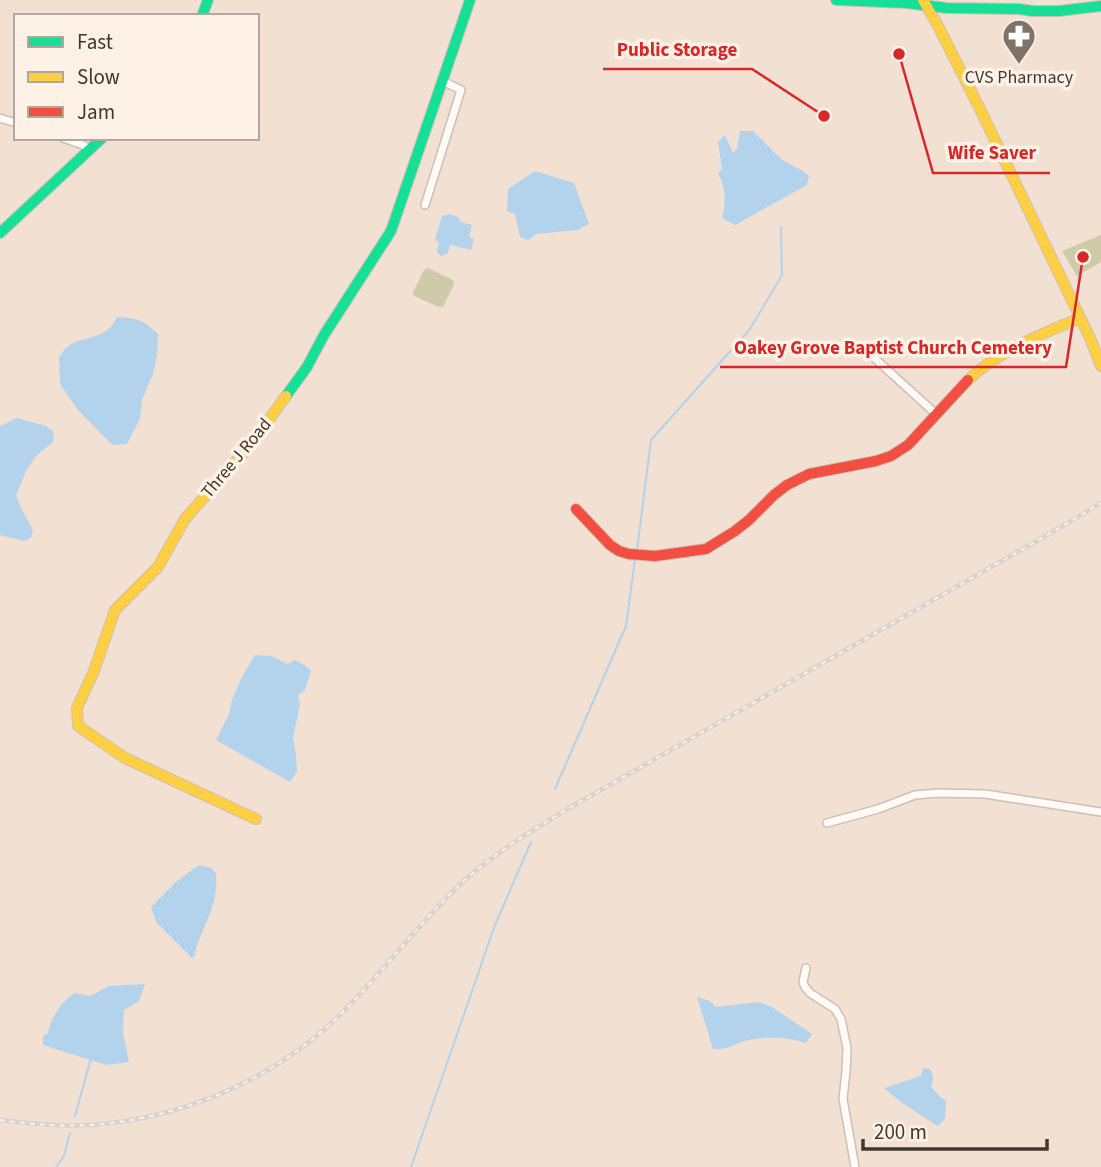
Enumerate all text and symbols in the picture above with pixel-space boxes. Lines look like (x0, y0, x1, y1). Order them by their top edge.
legend (14, 14, 259, 140)
pharmacy icon: CVS Pharmacy (1000, 17, 1038, 66)
text: Fast (77, 27, 113, 57)
callout: Public Storage (603, 29, 752, 69)
text: Public Storage (617, 37, 737, 64)
text: Slow (77, 62, 120, 92)
place label: CVS Pharmacy (965, 65, 1074, 90)
text: Jam (77, 97, 115, 127)
callout: Wife Saver (933, 133, 1050, 173)
text: Wife Saver (948, 140, 1037, 167)
callout: Oakey Grove Baptist Church Cemetery (720, 327, 1066, 367)
text: Oakey Grove Baptist Church Cemetery (734, 335, 1052, 362)
street label: Three J Road (195, 413, 277, 504)
scale bar (863, 1108, 1047, 1152)
text: 200 m (874, 1117, 927, 1147)

